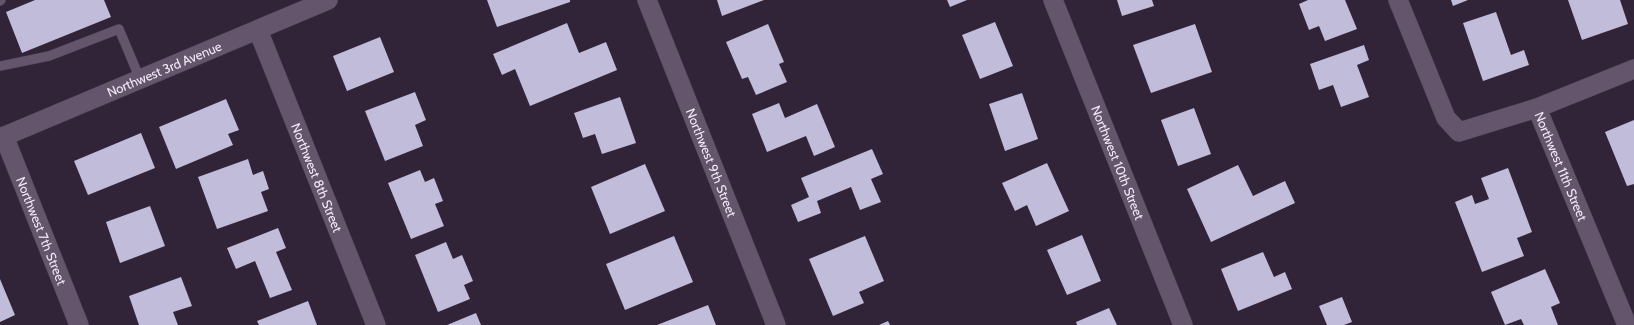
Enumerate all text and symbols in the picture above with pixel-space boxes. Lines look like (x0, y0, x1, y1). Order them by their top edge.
street label: Northwest 3rd Avenue (104, 38, 224, 100)
street label: Northwest 10th Street (1088, 103, 1148, 222)
street label: Northwest 9th Street (683, 106, 741, 220)
street label: Northwest 11th Street (1531, 109, 1591, 224)
street label: Northwest 8th Street (288, 121, 346, 235)
street label: Northwest 7th Street (13, 175, 70, 288)

